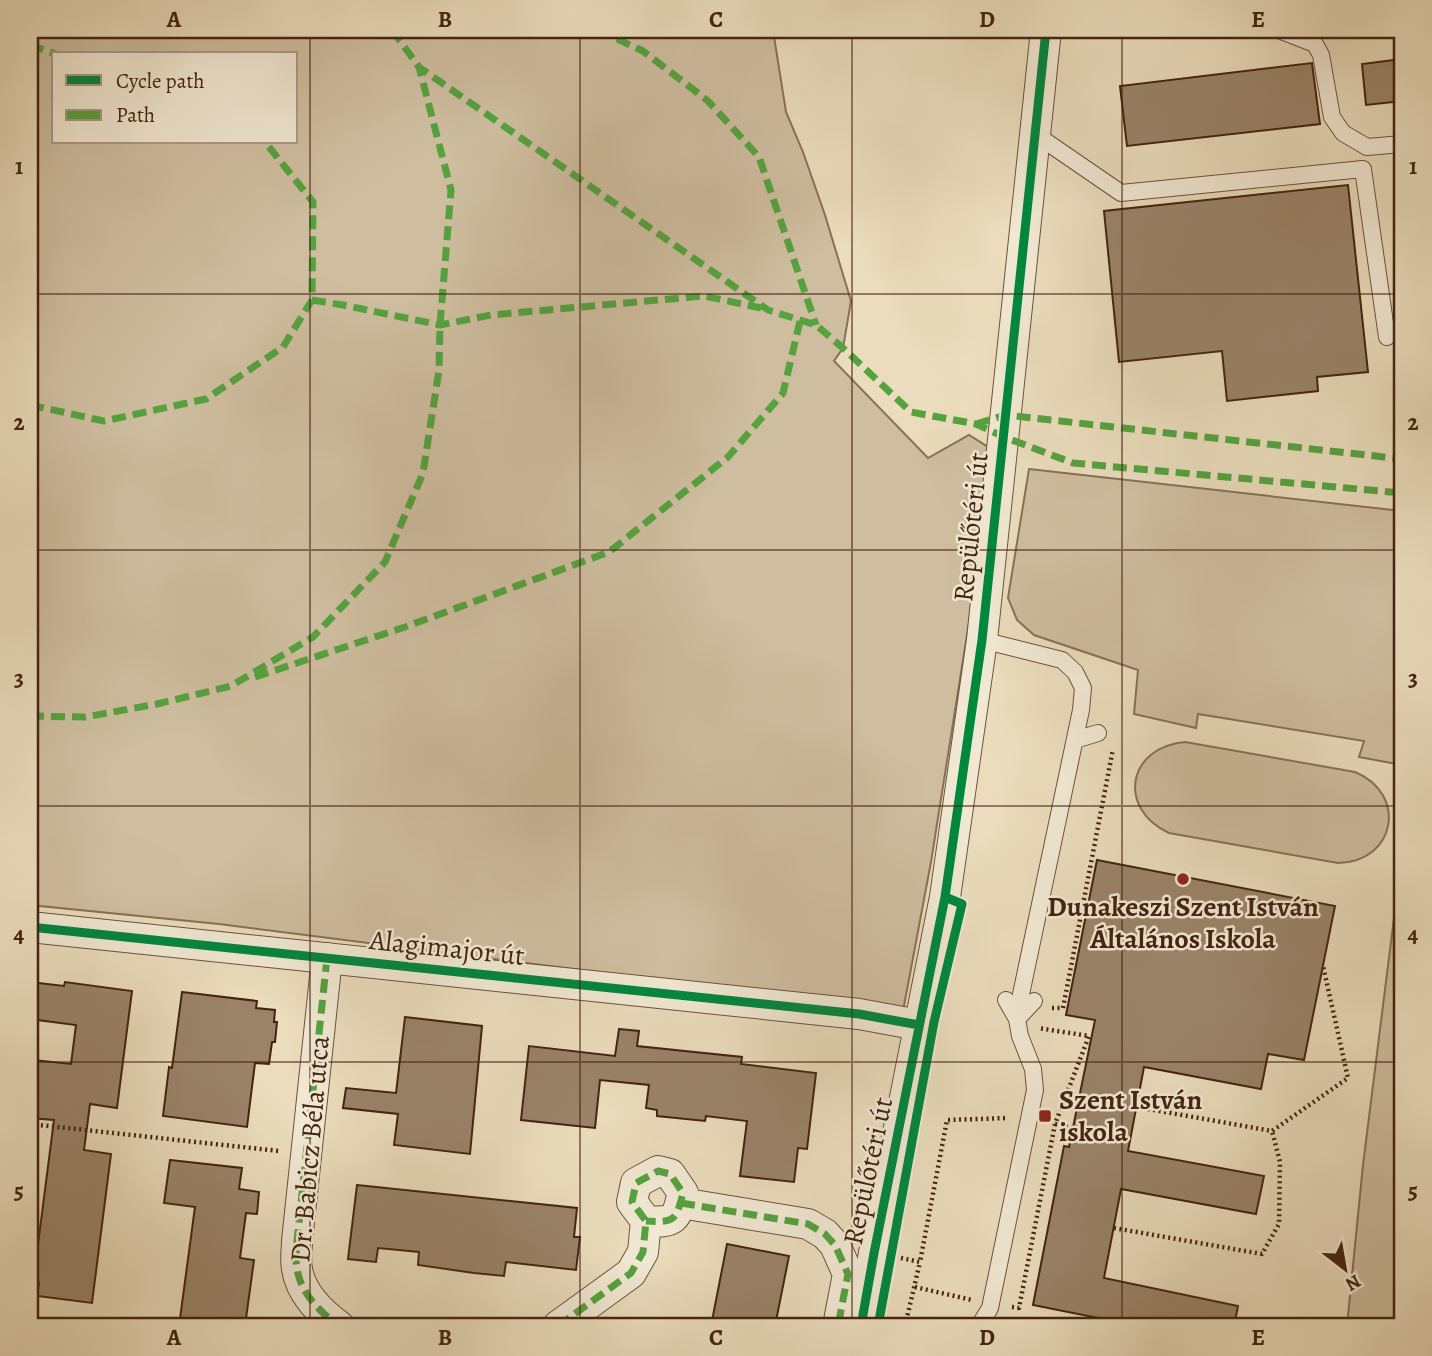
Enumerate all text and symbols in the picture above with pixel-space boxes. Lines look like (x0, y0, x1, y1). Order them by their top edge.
text: A (166, 4, 182, 35)
text: B (438, 4, 452, 35)
text: C (709, 4, 723, 35)
text: D (979, 4, 995, 35)
text: E (1251, 4, 1265, 35)
legend (52, 52, 298, 144)
text: Cycle path (116, 67, 205, 95)
text: Path (116, 101, 155, 129)
text: 1 (15, 151, 23, 182)
text: 1 (1409, 151, 1417, 182)
text: 2 (13, 407, 25, 438)
text: 2 (1407, 407, 1419, 438)
street label: Repülőtéri út (944, 450, 998, 604)
text: 3 (14, 663, 24, 694)
text: 3 (1408, 663, 1418, 694)
marker: Dunakeszi Szent István Általános Iskola (1175, 871, 1191, 887)
place label: Dunakeszi Szent István Általános Iskola (1047, 888, 1319, 958)
text: 4 (14, 919, 25, 950)
text: 4 (1408, 919, 1419, 950)
street label: Alagimajor út (367, 921, 526, 975)
street label: Dr. Babicz Béla utca (281, 1034, 339, 1264)
place label: Szent István iskola (1059, 1081, 1202, 1151)
street label: Repülőtéri út (834, 1094, 902, 1248)
marker: Szent István iskola (1037, 1108, 1053, 1124)
text: 5 (14, 1175, 24, 1206)
text: 5 (1408, 1175, 1418, 1206)
north arrow (1310, 1234, 1380, 1304)
text: N (1340, 1268, 1366, 1298)
text: A (166, 1322, 182, 1353)
text: B (438, 1322, 452, 1353)
text: C (709, 1322, 723, 1353)
text: D (979, 1322, 995, 1353)
text: E (1251, 1322, 1265, 1353)

